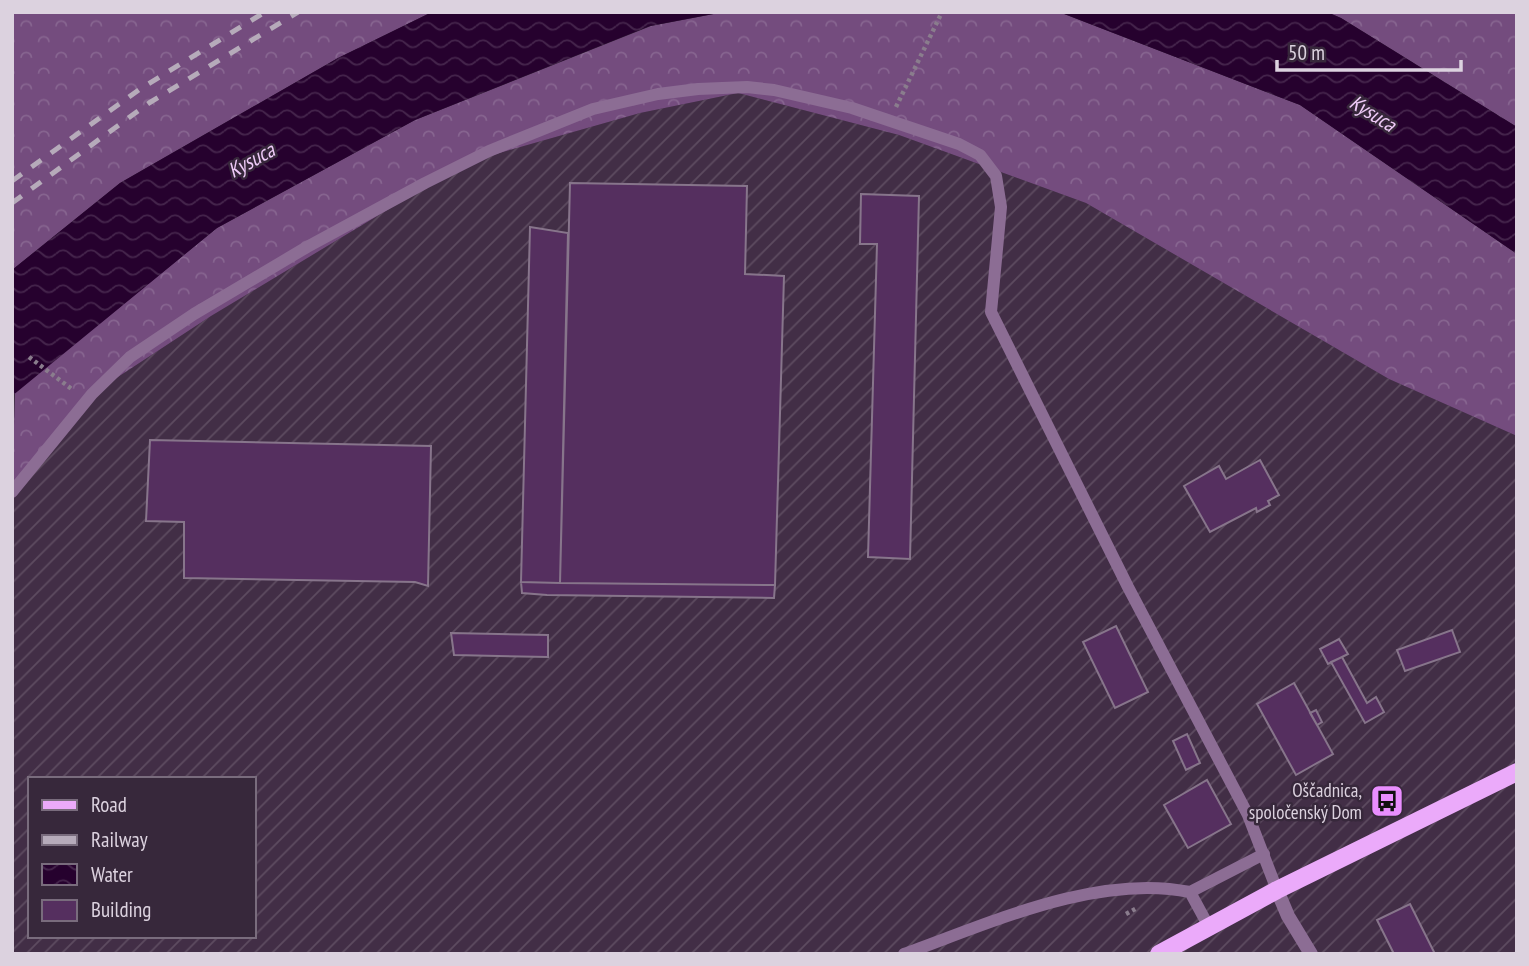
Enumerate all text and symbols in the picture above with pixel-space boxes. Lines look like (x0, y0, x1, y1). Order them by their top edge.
scale bar (1277, 28, 1461, 72)
text: 50 m (1288, 39, 1325, 66)
water label: Kysuca (1345, 88, 1402, 138)
water label: Kysuca (223, 135, 281, 184)
legend (28, 777, 256, 938)
place label: Oščadnica, spoločenský Dom (1249, 778, 1362, 824)
bus stop icon: Oščadnica, spoločenský Dom (1368, 782, 1406, 820)
text: Road (91, 791, 127, 818)
text: Railway (91, 826, 148, 853)
text: Water (91, 861, 133, 888)
text: Building (91, 896, 151, 923)

